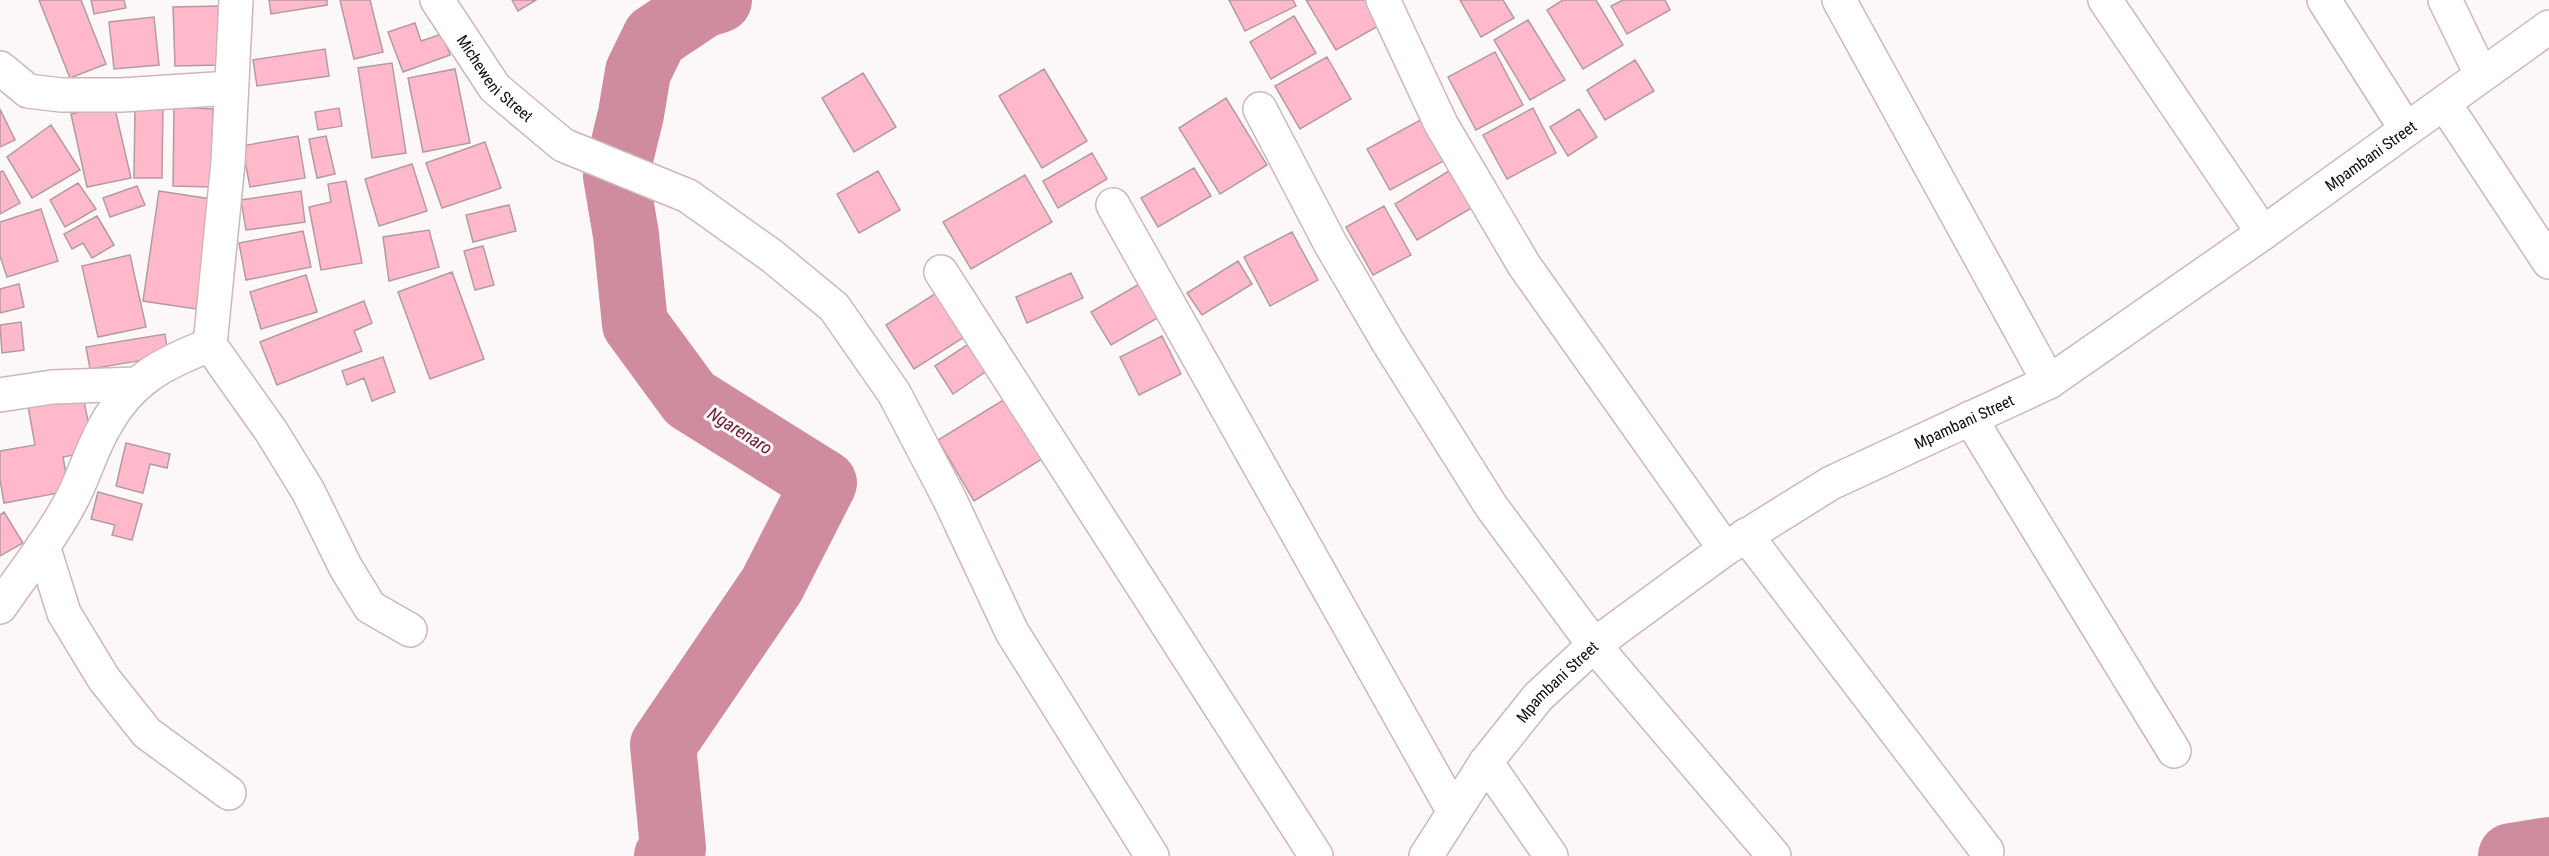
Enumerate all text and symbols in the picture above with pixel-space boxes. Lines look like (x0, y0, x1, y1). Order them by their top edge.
street label: Micheweni Street (453, 31, 537, 126)
street label: Mpambani Street (2322, 117, 2420, 195)
street label: Mpambani Street (1911, 390, 2017, 453)
water label: Ngarenaro (704, 403, 776, 459)
street label: Mpambani Street (1512, 637, 1602, 726)

